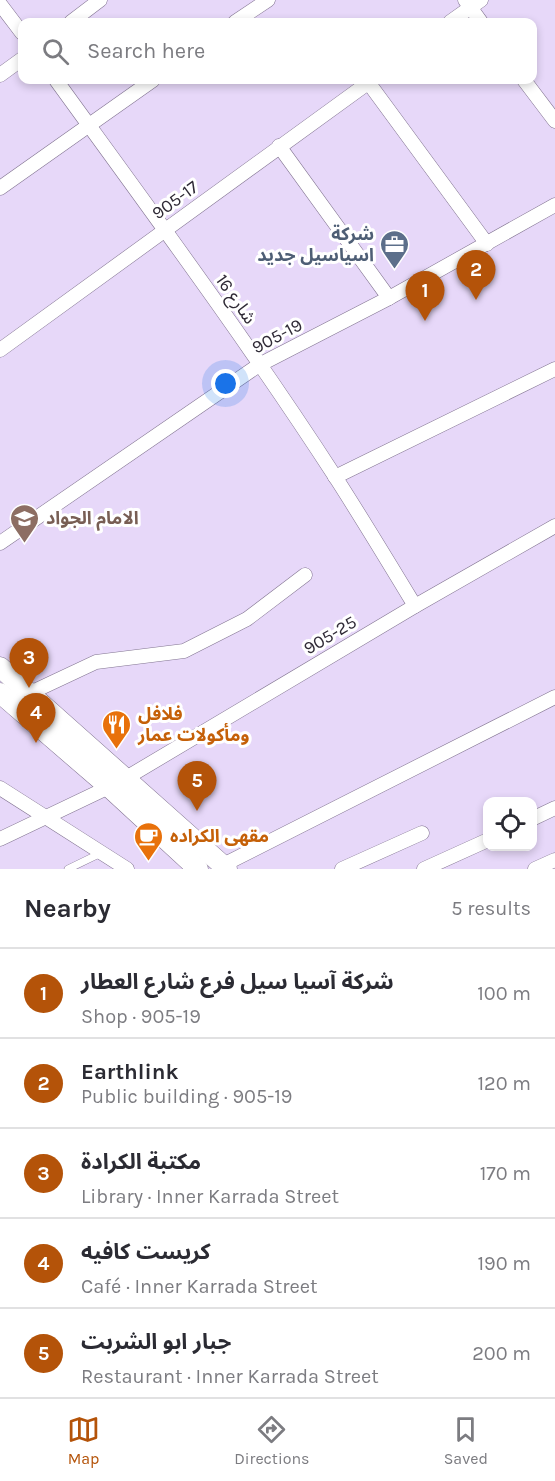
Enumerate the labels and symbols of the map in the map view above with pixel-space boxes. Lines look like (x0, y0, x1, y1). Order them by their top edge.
street label: 905-17 (148, 176, 203, 224)
place label: شركة اسياسيل جديد (257, 223, 374, 266)
office icon: شركة اسياسيل جديد (379, 228, 411, 270)
pin: 2 (456, 250, 496, 300)
street label: شارع 16 (209, 270, 261, 330)
pin: 1 (406, 272, 444, 321)
street label: 905-19 (248, 314, 306, 358)
your location (211, 369, 240, 398)
school or university icon: الامام الجواد (9, 502, 41, 544)
place label: الامام الجواد (46, 507, 139, 531)
street label: 905-25 (299, 611, 361, 659)
pin: 3 (9, 638, 48, 688)
pin: 4 (16, 694, 56, 743)
place label: فلافل ومأكولات عمار (137, 703, 249, 746)
restaurant icon: فلافل ومأكولات عمار (101, 708, 133, 750)
pin: 5 (178, 762, 216, 811)
cafe icon: مقهى الكراده (133, 820, 165, 862)
place label: مقهى الكراده (170, 825, 269, 847)

